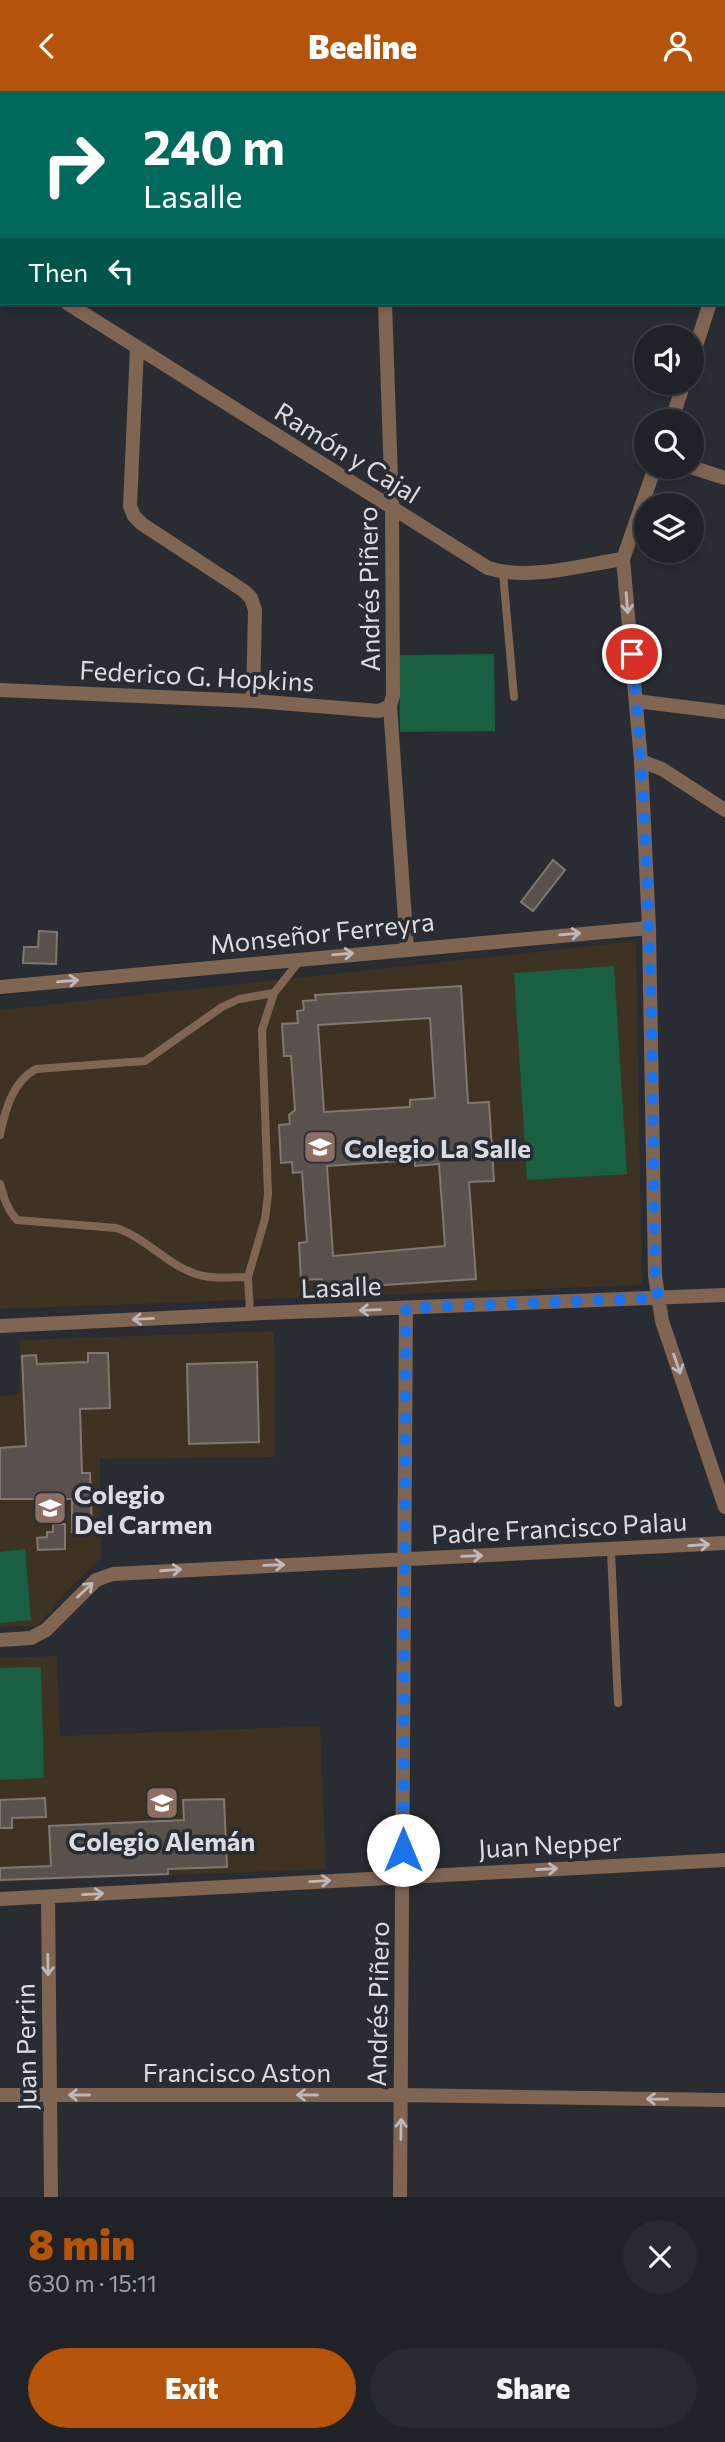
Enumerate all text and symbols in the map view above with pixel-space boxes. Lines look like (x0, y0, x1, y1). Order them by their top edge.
text: Beeline (308, 26, 417, 66)
icon: back (28, 27, 66, 65)
icon: person (659, 27, 697, 65)
text: 240 m (143, 115, 285, 175)
icon: right (28, 119, 119, 210)
text: Lasalle (143, 175, 243, 215)
icon: left (102, 252, 140, 290)
text: Then (28, 256, 88, 287)
map controls (634, 325, 704, 563)
button: sound (634, 325, 704, 395)
street label: Ramón y Cajal (270, 395, 426, 509)
button: search (634, 409, 704, 479)
button: layers (634, 493, 704, 563)
street label: Andrés Piñero (351, 506, 385, 672)
one-way arrow (621, 592, 634, 614)
pin (602, 624, 662, 684)
icon: arrive (613, 635, 651, 673)
street label: Federico G. Hopkins (79, 653, 315, 697)
street label: Monseñor Ferreyra (208, 905, 436, 959)
one-way arrow (558, 927, 581, 940)
one-way arrow (331, 947, 354, 960)
one-way arrow (56, 974, 79, 987)
school or university icon: Colegio La Salle (301, 1128, 339, 1166)
place label: Colegio La Salle (344, 1132, 531, 1163)
street label: Lasalle (300, 1269, 382, 1303)
one-way arrow (359, 1303, 382, 1316)
one-way arrow (131, 1312, 154, 1325)
one-way arrow (671, 1353, 684, 1375)
place label: Colegio Del Carmen (74, 1478, 212, 1539)
school or university icon: Colegio Del Carmen (31, 1489, 69, 1527)
street label: Padre Francisco Palau (430, 1505, 688, 1549)
one-way arrow (687, 1538, 710, 1551)
one-way arrow (460, 1550, 483, 1563)
one-way arrow (262, 1558, 285, 1571)
one-way arrow (159, 1563, 181, 1576)
one-way arrow (76, 1582, 93, 1599)
school or university icon: Colegio Alemán (143, 1784, 181, 1822)
position arrow (366, 1813, 440, 1887)
place label: Colegio Alemán (69, 1825, 255, 1856)
street label: Juan Nepper (477, 1825, 623, 1863)
one-way arrow (535, 1862, 558, 1875)
one-way arrow (308, 1874, 331, 1887)
one-way arrow (81, 1887, 103, 1900)
street label: Andrés Piñero (360, 1921, 394, 2087)
one-way arrow (42, 1953, 55, 1976)
street label: Juan Perrin (8, 1983, 42, 2111)
street label: Francisco Aston (143, 2056, 331, 2087)
one-way arrow (68, 2088, 91, 2102)
one-way arrow (296, 2088, 319, 2102)
one-way arrow (646, 2093, 669, 2106)
one-way arrow (394, 2118, 407, 2141)
text: 8 min (28, 2217, 136, 2269)
button: close (623, 2220, 697, 2294)
text: 630 m · 15:11 (28, 2269, 157, 2297)
button: Exit (28, 2348, 356, 2428)
button: Share (370, 2348, 697, 2428)

